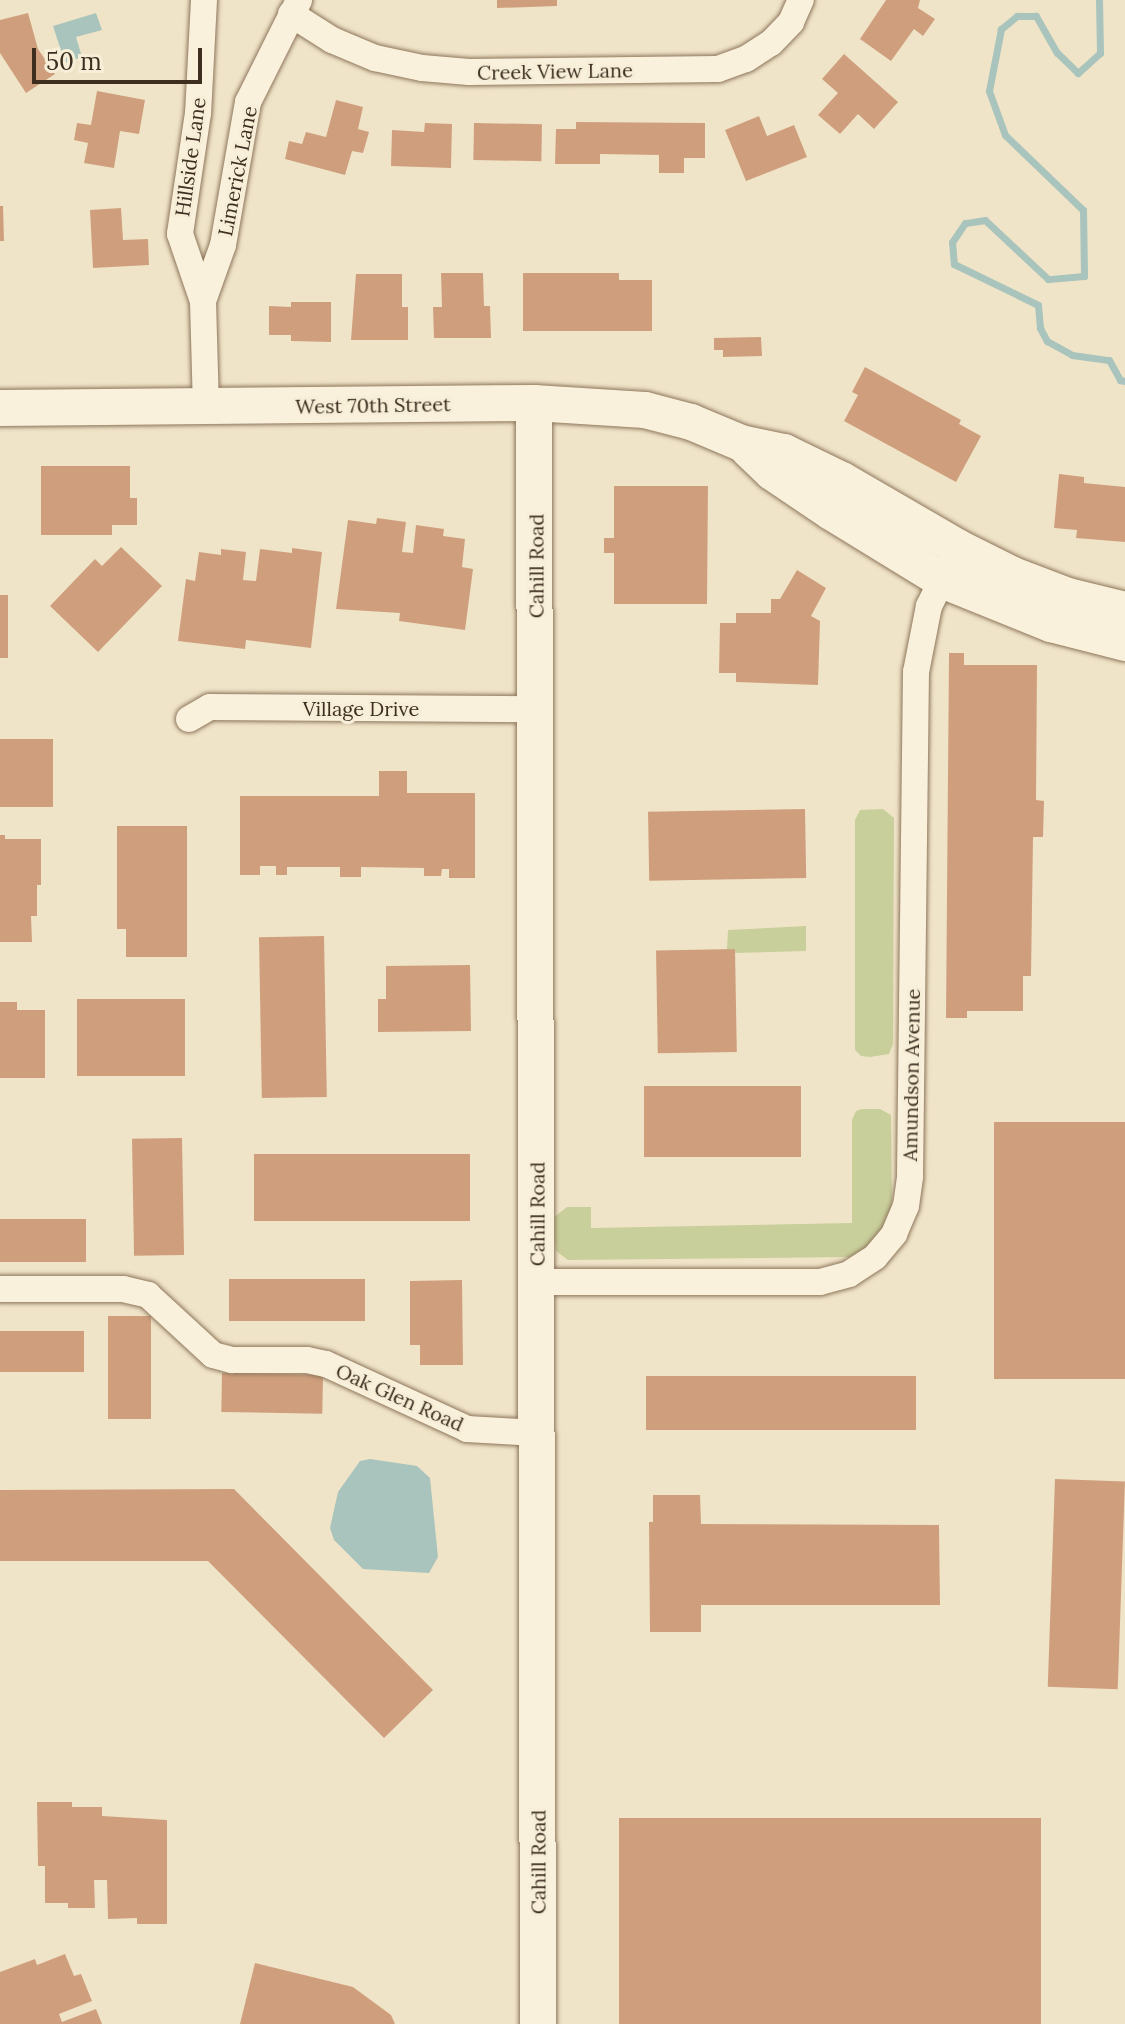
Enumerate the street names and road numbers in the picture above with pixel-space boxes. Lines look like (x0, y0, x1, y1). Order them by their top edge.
street label: Creek View Lane (477, 58, 633, 84)
street label: Hillside Lane (170, 96, 210, 218)
street label: Limerick Lane (213, 104, 261, 238)
street label: West 70th Street (295, 392, 451, 418)
street label: Cahill Road (524, 514, 548, 618)
street label: Village Drive (303, 696, 419, 720)
street label: Amundson Avenue (897, 988, 925, 1162)
street label: Cahill Road (525, 1162, 549, 1266)
street label: Oak Glen Road (332, 1358, 468, 1436)
street label: Cahill Road (526, 1810, 550, 1914)

